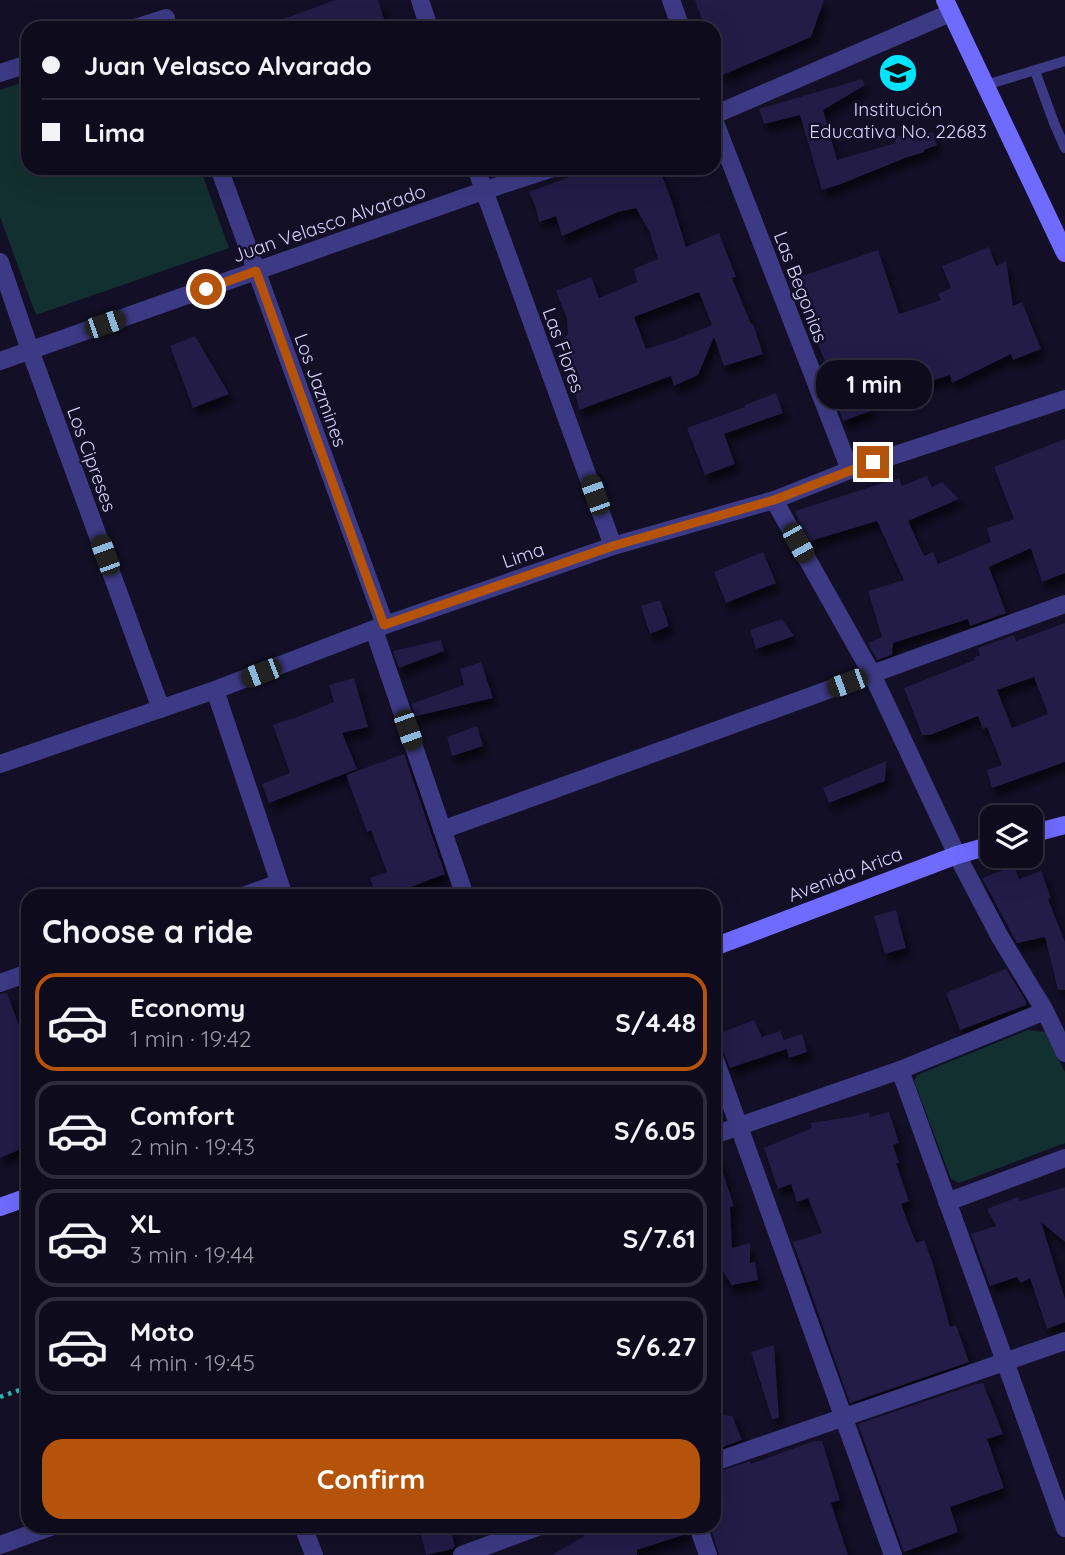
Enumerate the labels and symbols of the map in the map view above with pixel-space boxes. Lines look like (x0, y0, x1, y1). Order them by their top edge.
school or university icon: Institución Educativa No. 22683 (877, 52, 919, 94)
place label: Institución Educativa No. 22683 (809, 97, 987, 143)
street label: Juan Velasco Alvarado (229, 179, 429, 267)
street label: Las Begonias (769, 228, 833, 346)
route start (190, 273, 222, 305)
street label: Las Flores (538, 304, 590, 396)
car (82, 307, 129, 341)
street label: Los Jazmines (289, 330, 353, 450)
callout: 1 min (815, 360, 931, 410)
street label: Los Cipreses (62, 403, 122, 515)
route end (857, 446, 889, 478)
car (578, 472, 613, 518)
car (779, 520, 818, 566)
car (88, 532, 123, 578)
street label: Lima (499, 537, 547, 573)
car (238, 656, 285, 690)
car (824, 666, 871, 700)
car (392, 707, 425, 753)
street label: Avenida Arica (784, 841, 906, 907)

